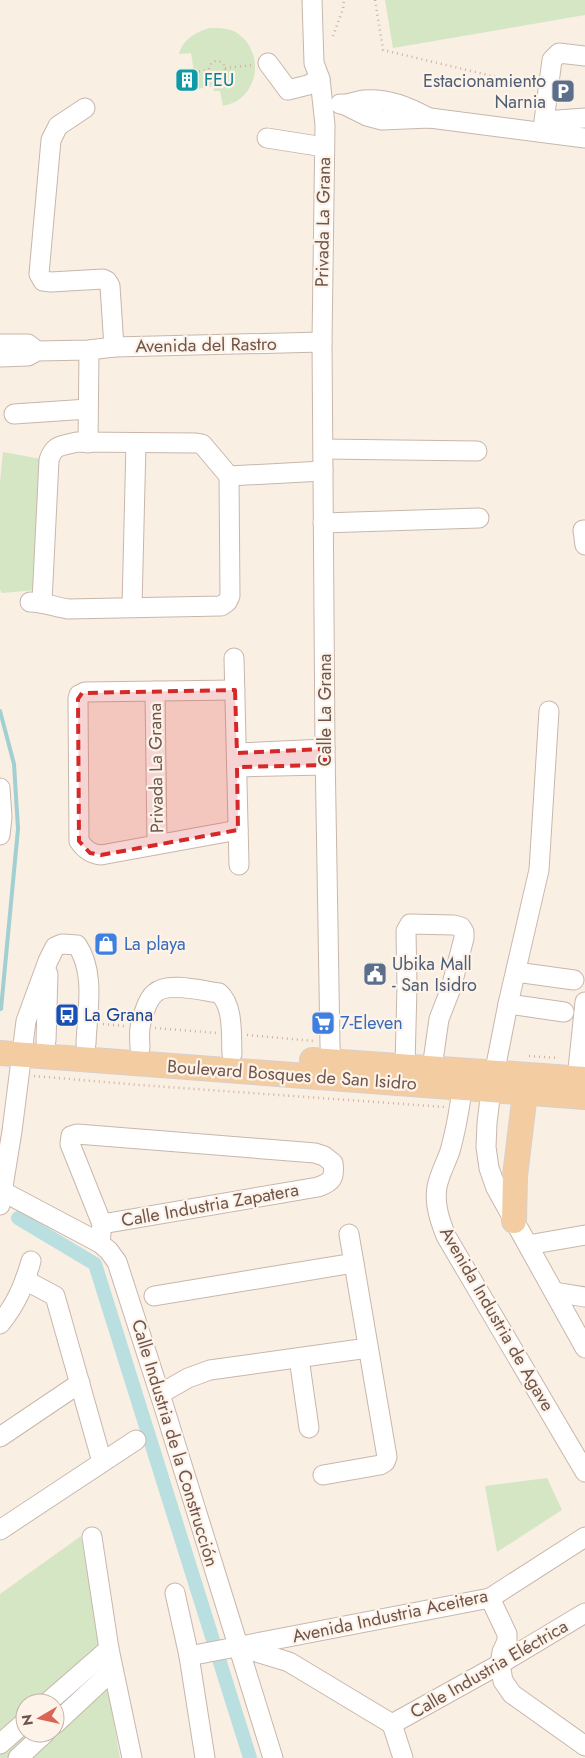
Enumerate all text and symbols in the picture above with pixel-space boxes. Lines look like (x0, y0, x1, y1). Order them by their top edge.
building icon: FEU (174, 67, 200, 93)
place label: FEU (204, 67, 234, 93)
place label: Estacionamiento Narnia (423, 68, 546, 115)
parking icon: Estacionamiento Narnia (550, 78, 576, 104)
street label: Privada La Grana (309, 157, 337, 287)
street label: Avenida del Rastro (135, 331, 277, 359)
street label: Calle La Grana (312, 654, 338, 767)
street label: Privada La Grana (142, 703, 170, 833)
shop icon: La playa (93, 931, 119, 957)
place label: La playa (124, 931, 186, 957)
place label: Ubika Mall - San Isidro (392, 951, 477, 998)
public building icon: Ubika Mall - San Isidro (362, 961, 388, 987)
bus stop icon: La Grana (54, 1002, 80, 1028)
place label: La Grana (84, 1002, 153, 1028)
supermarket icon: 7-Eleven (310, 1010, 336, 1036)
place label: 7-Eleven (340, 1010, 403, 1036)
street label: Boulevard Bosques de San Isidro (166, 1053, 418, 1097)
street label: Calle Industria Zapatera (119, 1177, 301, 1233)
street label: Avenida Industria de Agave (433, 1222, 561, 1416)
street label: Calle Industria de la Construcción (125, 1316, 225, 1570)
street label: Avenida Industria Aceitera (290, 1583, 490, 1649)
street label: Calle Industria Eléctrica (405, 1613, 573, 1725)
north arrow (15, 1693, 65, 1743)
text: N (16, 1713, 38, 1727)

